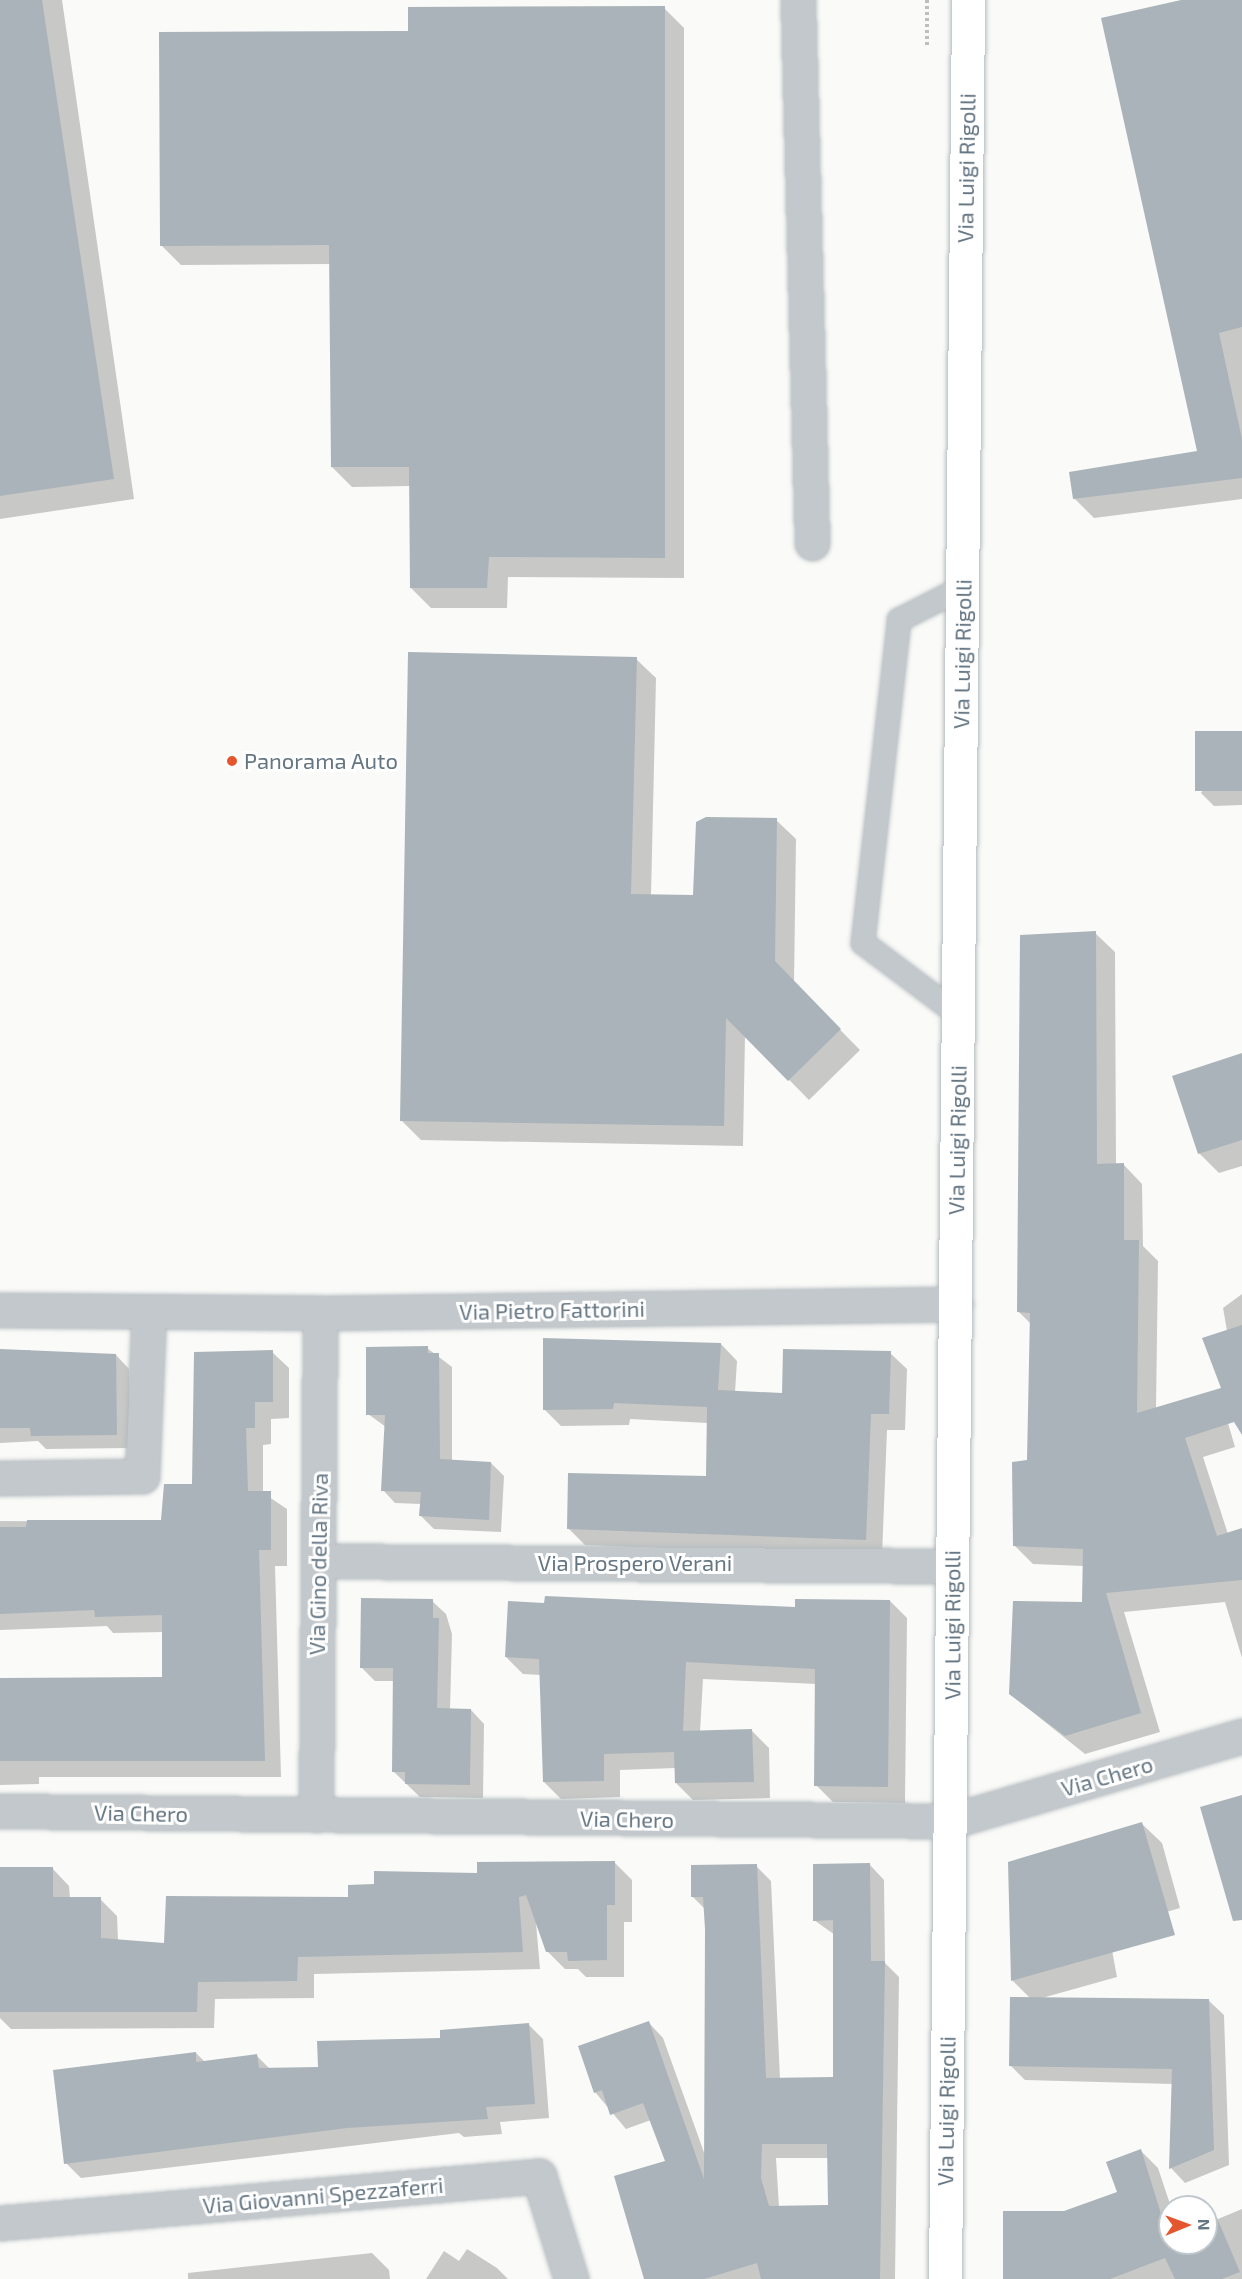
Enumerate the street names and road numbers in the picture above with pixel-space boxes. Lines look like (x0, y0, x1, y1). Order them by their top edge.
street label: Via Luigi Rigolli (951, 93, 981, 243)
street label: Via Luigi Rigolli (947, 579, 977, 729)
street label: Via Luigi Rigolli (942, 1065, 972, 1215)
street label: Via Pietro Fattorini (459, 1295, 645, 1325)
street label: Via Gino della Riva (303, 1473, 333, 1655)
street label: Via Prospero Verani (537, 1550, 733, 1576)
street label: Via Luigi Rigolli (939, 1550, 965, 1700)
street label: Via Chero (1058, 1750, 1156, 1802)
street label: Via Chero (94, 1799, 188, 1827)
street label: Via Chero (580, 1805, 674, 1833)
street label: Via Luigi Rigolli (931, 2036, 961, 2186)
street label: Via Giovanni Spezzaferri (202, 2171, 444, 2219)

